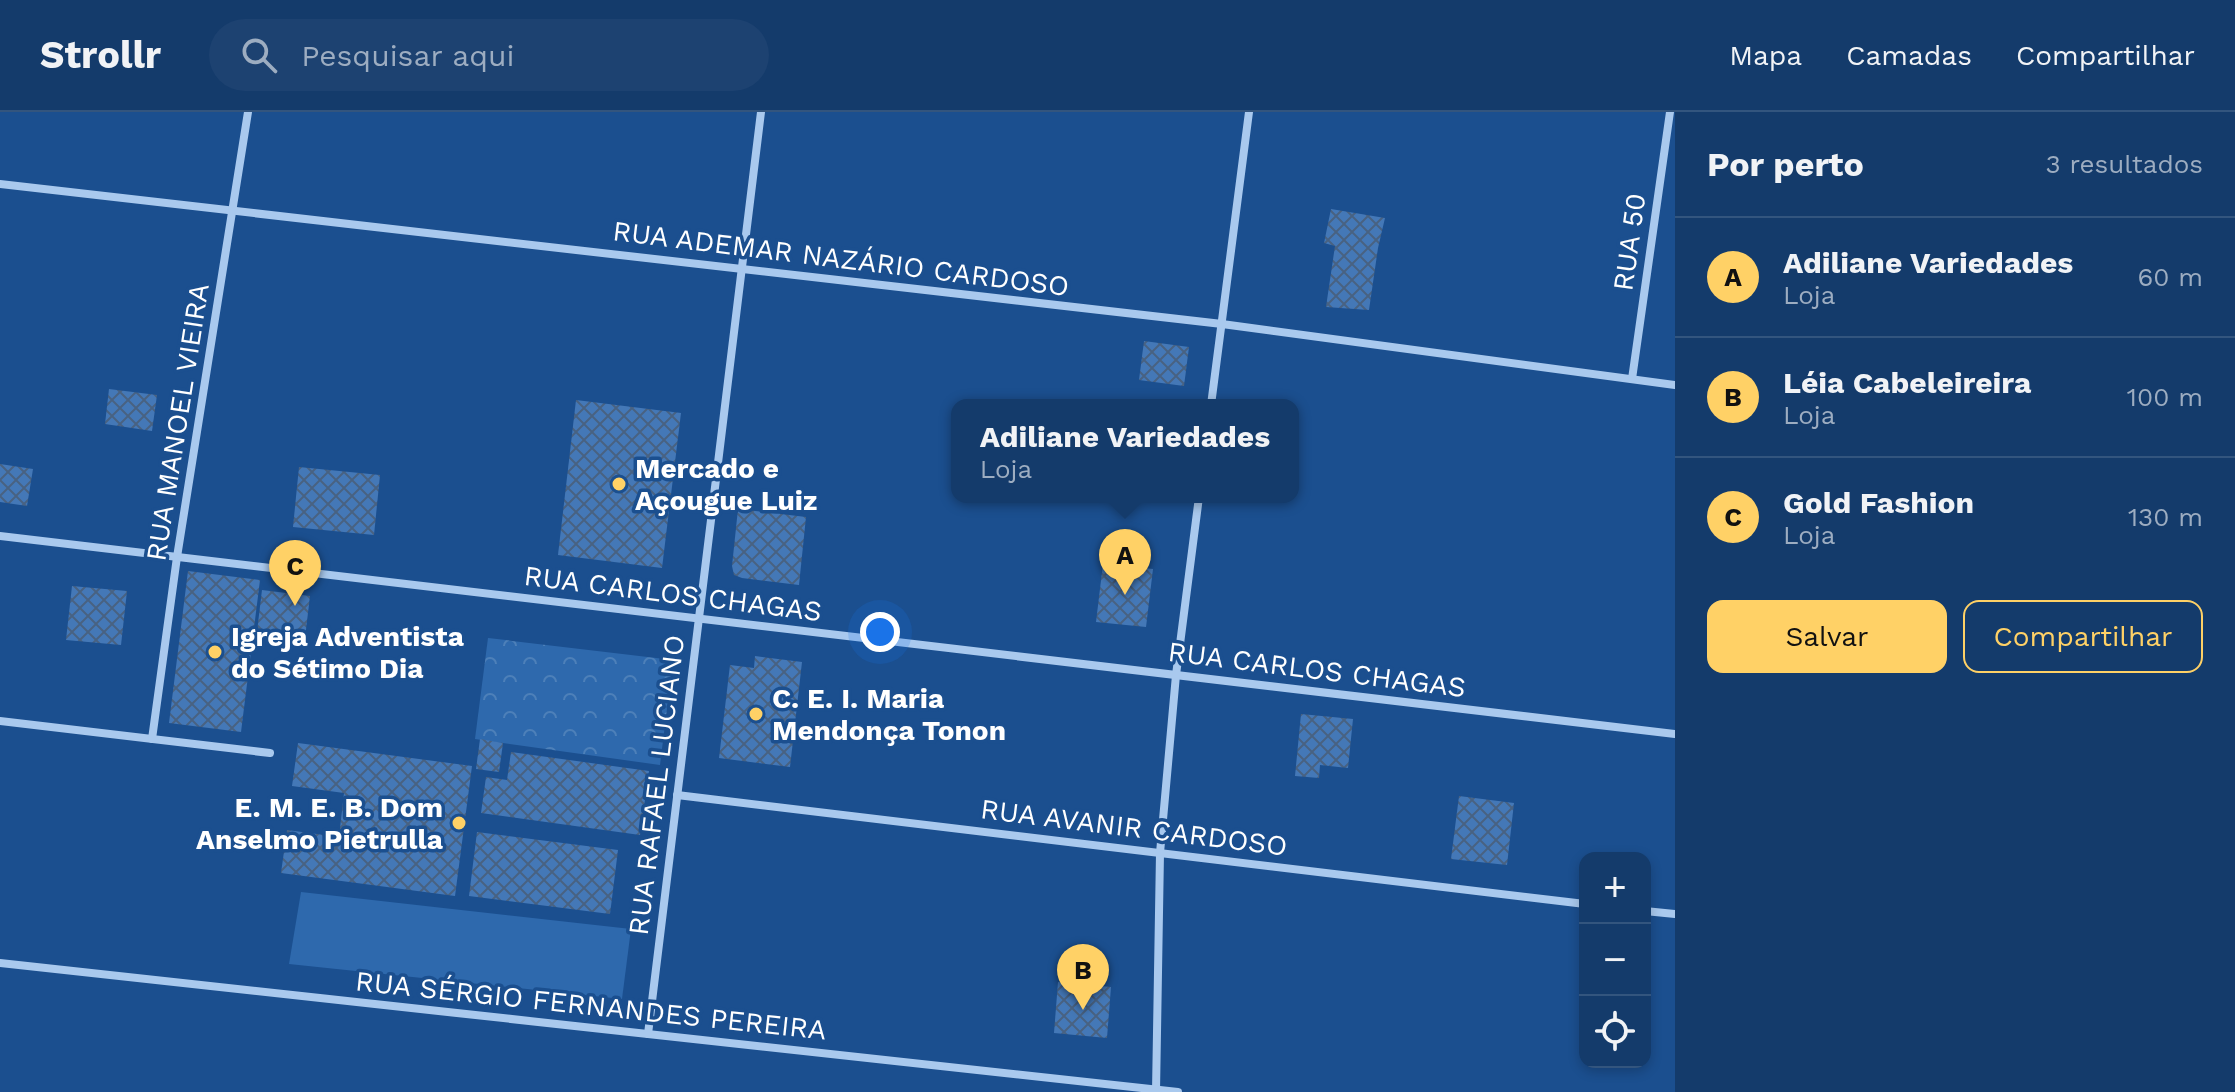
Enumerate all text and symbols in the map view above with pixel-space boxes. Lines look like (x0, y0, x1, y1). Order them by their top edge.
search box (209, 19, 769, 91)
text: Strollr (40, 33, 161, 77)
icon: search (237, 33, 281, 77)
text: Pesquisar aqui (301, 38, 514, 73)
text: Mapa (1729, 39, 1802, 72)
text: Camadas (1846, 39, 1972, 72)
text: Compartilhar (2016, 39, 2195, 72)
text: Por perto (1707, 144, 1864, 184)
text: 3 resultados (2045, 149, 2203, 179)
street label: RUA 50 (1606, 191, 1653, 293)
street label: RUA ADEMAR NAZÁRIO CARDOSO (611, 214, 1071, 303)
text: Adiliane Variedades (1783, 245, 2073, 280)
text: A (1724, 262, 1742, 292)
text: 60 m (2137, 262, 2203, 292)
text: Loja (1783, 280, 1835, 310)
street label: RUA MANOEL VIEIRA (139, 281, 216, 563)
text: Léia Cabeleireira (1783, 365, 2031, 400)
text: B (1724, 382, 1742, 412)
text: 100 m (2127, 382, 2203, 412)
popup (951, 399, 1299, 503)
text: Loja (1783, 400, 1835, 430)
text: Adiliane Variedades (980, 419, 1270, 454)
place label: Mercado e Açougue Luiz (635, 452, 817, 517)
text: Loja (980, 454, 1032, 484)
marker: Mercado e Açougue Luiz (610, 475, 628, 493)
text: Gold Fashion (1783, 485, 1974, 520)
text: C (1724, 502, 1742, 532)
text: 130 m (2128, 502, 2203, 532)
text: Loja (1783, 520, 1835, 550)
pin: A (1099, 529, 1151, 595)
pin: C (269, 540, 321, 606)
street label: RUA CARLOS CHAGAS (522, 559, 824, 628)
button: Salvar (1707, 600, 1947, 673)
button: Compartilhar (1963, 600, 2203, 673)
your location (860, 612, 900, 652)
place label: Igreja Adventista do Sétimo Dia (231, 620, 465, 685)
street label: RUA RAFAEL LUCIANO (622, 633, 691, 937)
street label: RUA CARLOS CHAGAS (1166, 635, 1468, 704)
marker: Igreja Adventista do Sétimo Dia (206, 643, 224, 661)
place label: C. E. I. Maria Mendonça Tonon (772, 682, 1006, 747)
marker: C. E. I. Maria Mendonça Tonon (747, 705, 765, 723)
place label: E. M. E. B. Dom Anselmo Pietrulla (196, 791, 444, 856)
street label: RUA AVANIR CARDOSO (979, 792, 1289, 863)
marker: E. M. E. B. Dom Anselmo Pietrulla (450, 814, 468, 832)
map controls (1579, 852, 1651, 1068)
button: + (1579, 852, 1651, 924)
button: − (1579, 924, 1651, 996)
pin: B (1057, 944, 1109, 1010)
street label: RUA SÉRGIO FERNANDES PEREIRA (354, 964, 828, 1047)
button: locate (1579, 996, 1651, 1068)

